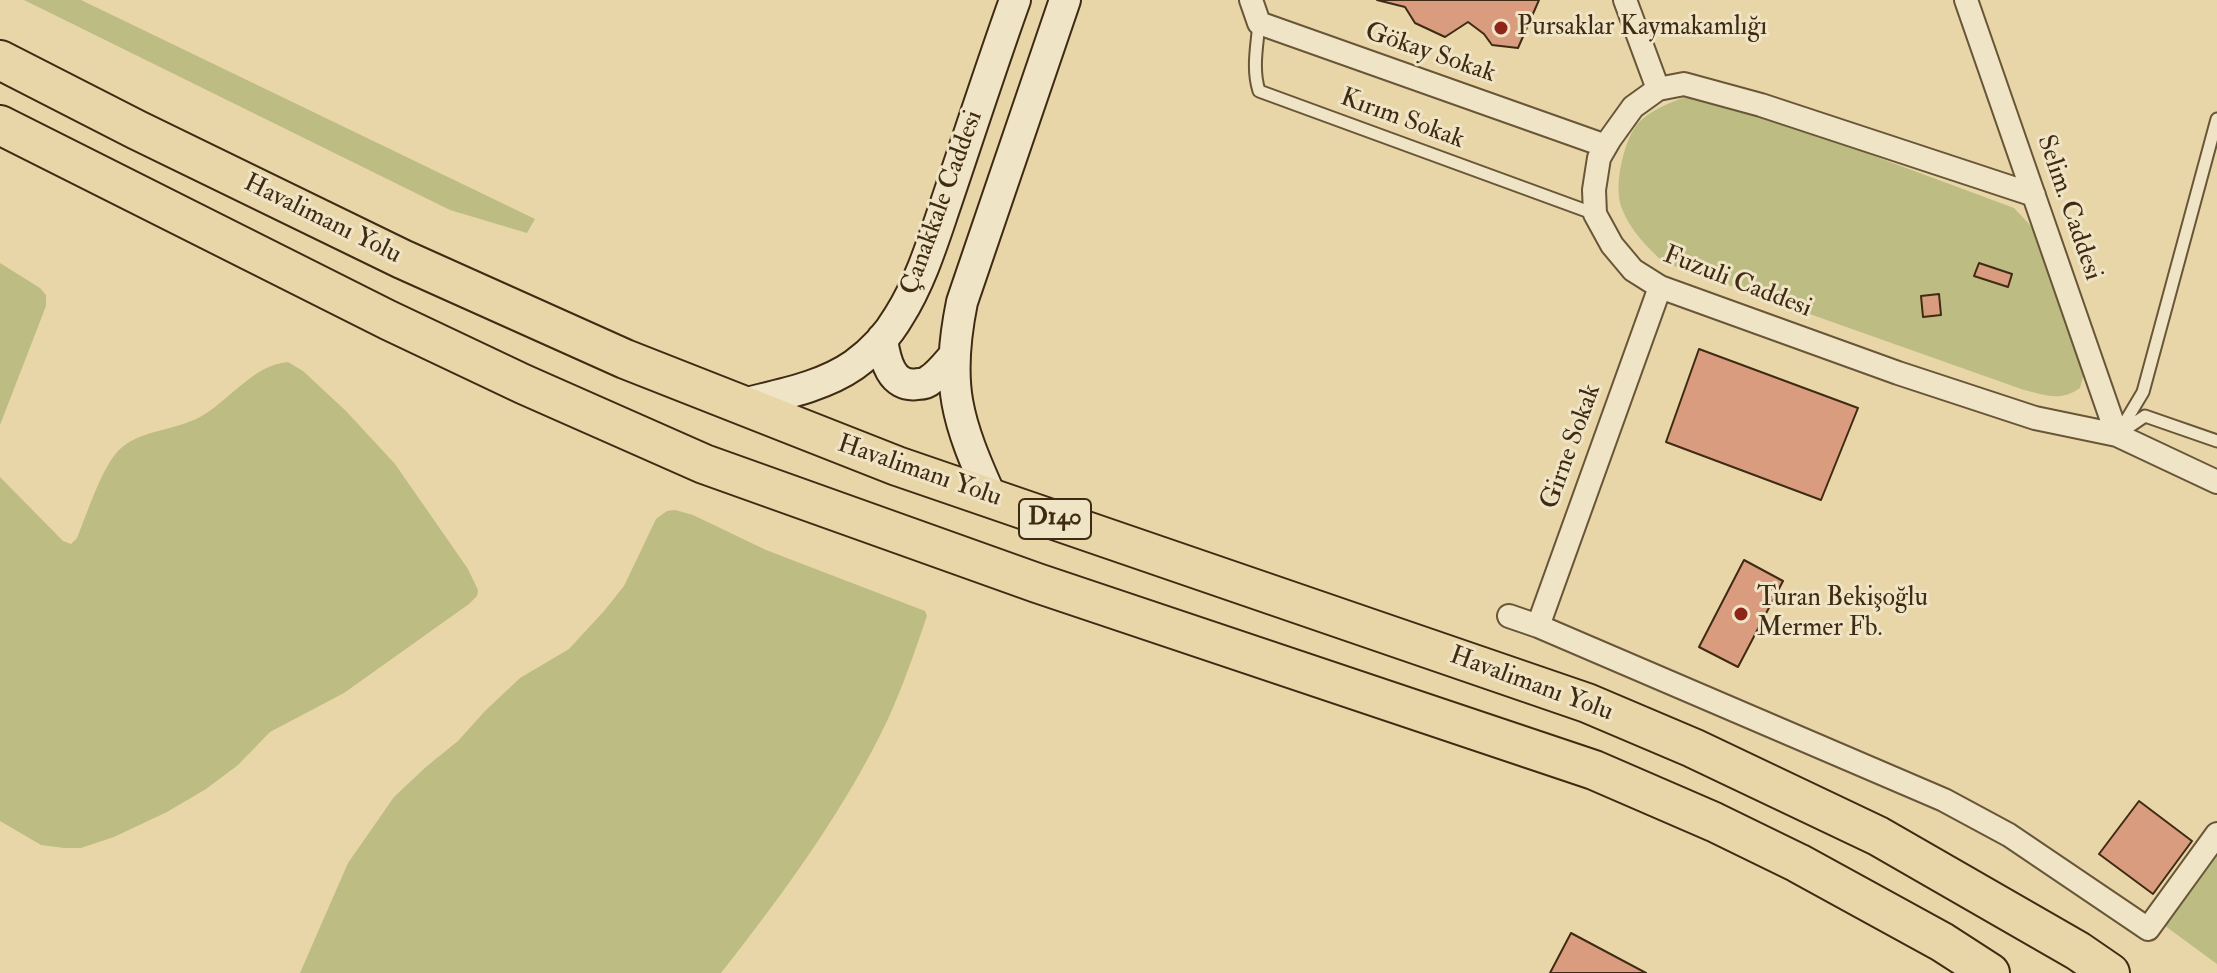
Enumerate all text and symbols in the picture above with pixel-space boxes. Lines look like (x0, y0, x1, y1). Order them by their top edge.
place label: Pursaklar Kaymakamlığı (1517, 12, 1767, 44)
street label: Gökay Sokak (1361, 17, 1499, 91)
marker: Pursaklar Kaymakamlığı (1492, 19, 1510, 37)
street label: Kırım Sokak (1336, 83, 1468, 157)
street label: Çanakkale Caddesi (895, 107, 991, 299)
street label: Selim. Caddesi (2029, 131, 2107, 285)
street label: Havalimanı Yolu (238, 168, 406, 272)
street label: Fuzuli Caddesi (1659, 240, 1815, 326)
street label: Girne Sokak (1535, 380, 1609, 514)
street label: Havalimanı Yolu (833, 429, 1005, 515)
road number: D140 (1019, 499, 1091, 539)
place label: Turan Bekişoğlu Mermer Fb. (1757, 583, 1928, 644)
marker: Turan Bekişoğlu Mermer Fb. (1732, 605, 1750, 623)
street label: Havalimanı Yolu (1445, 641, 1617, 729)

